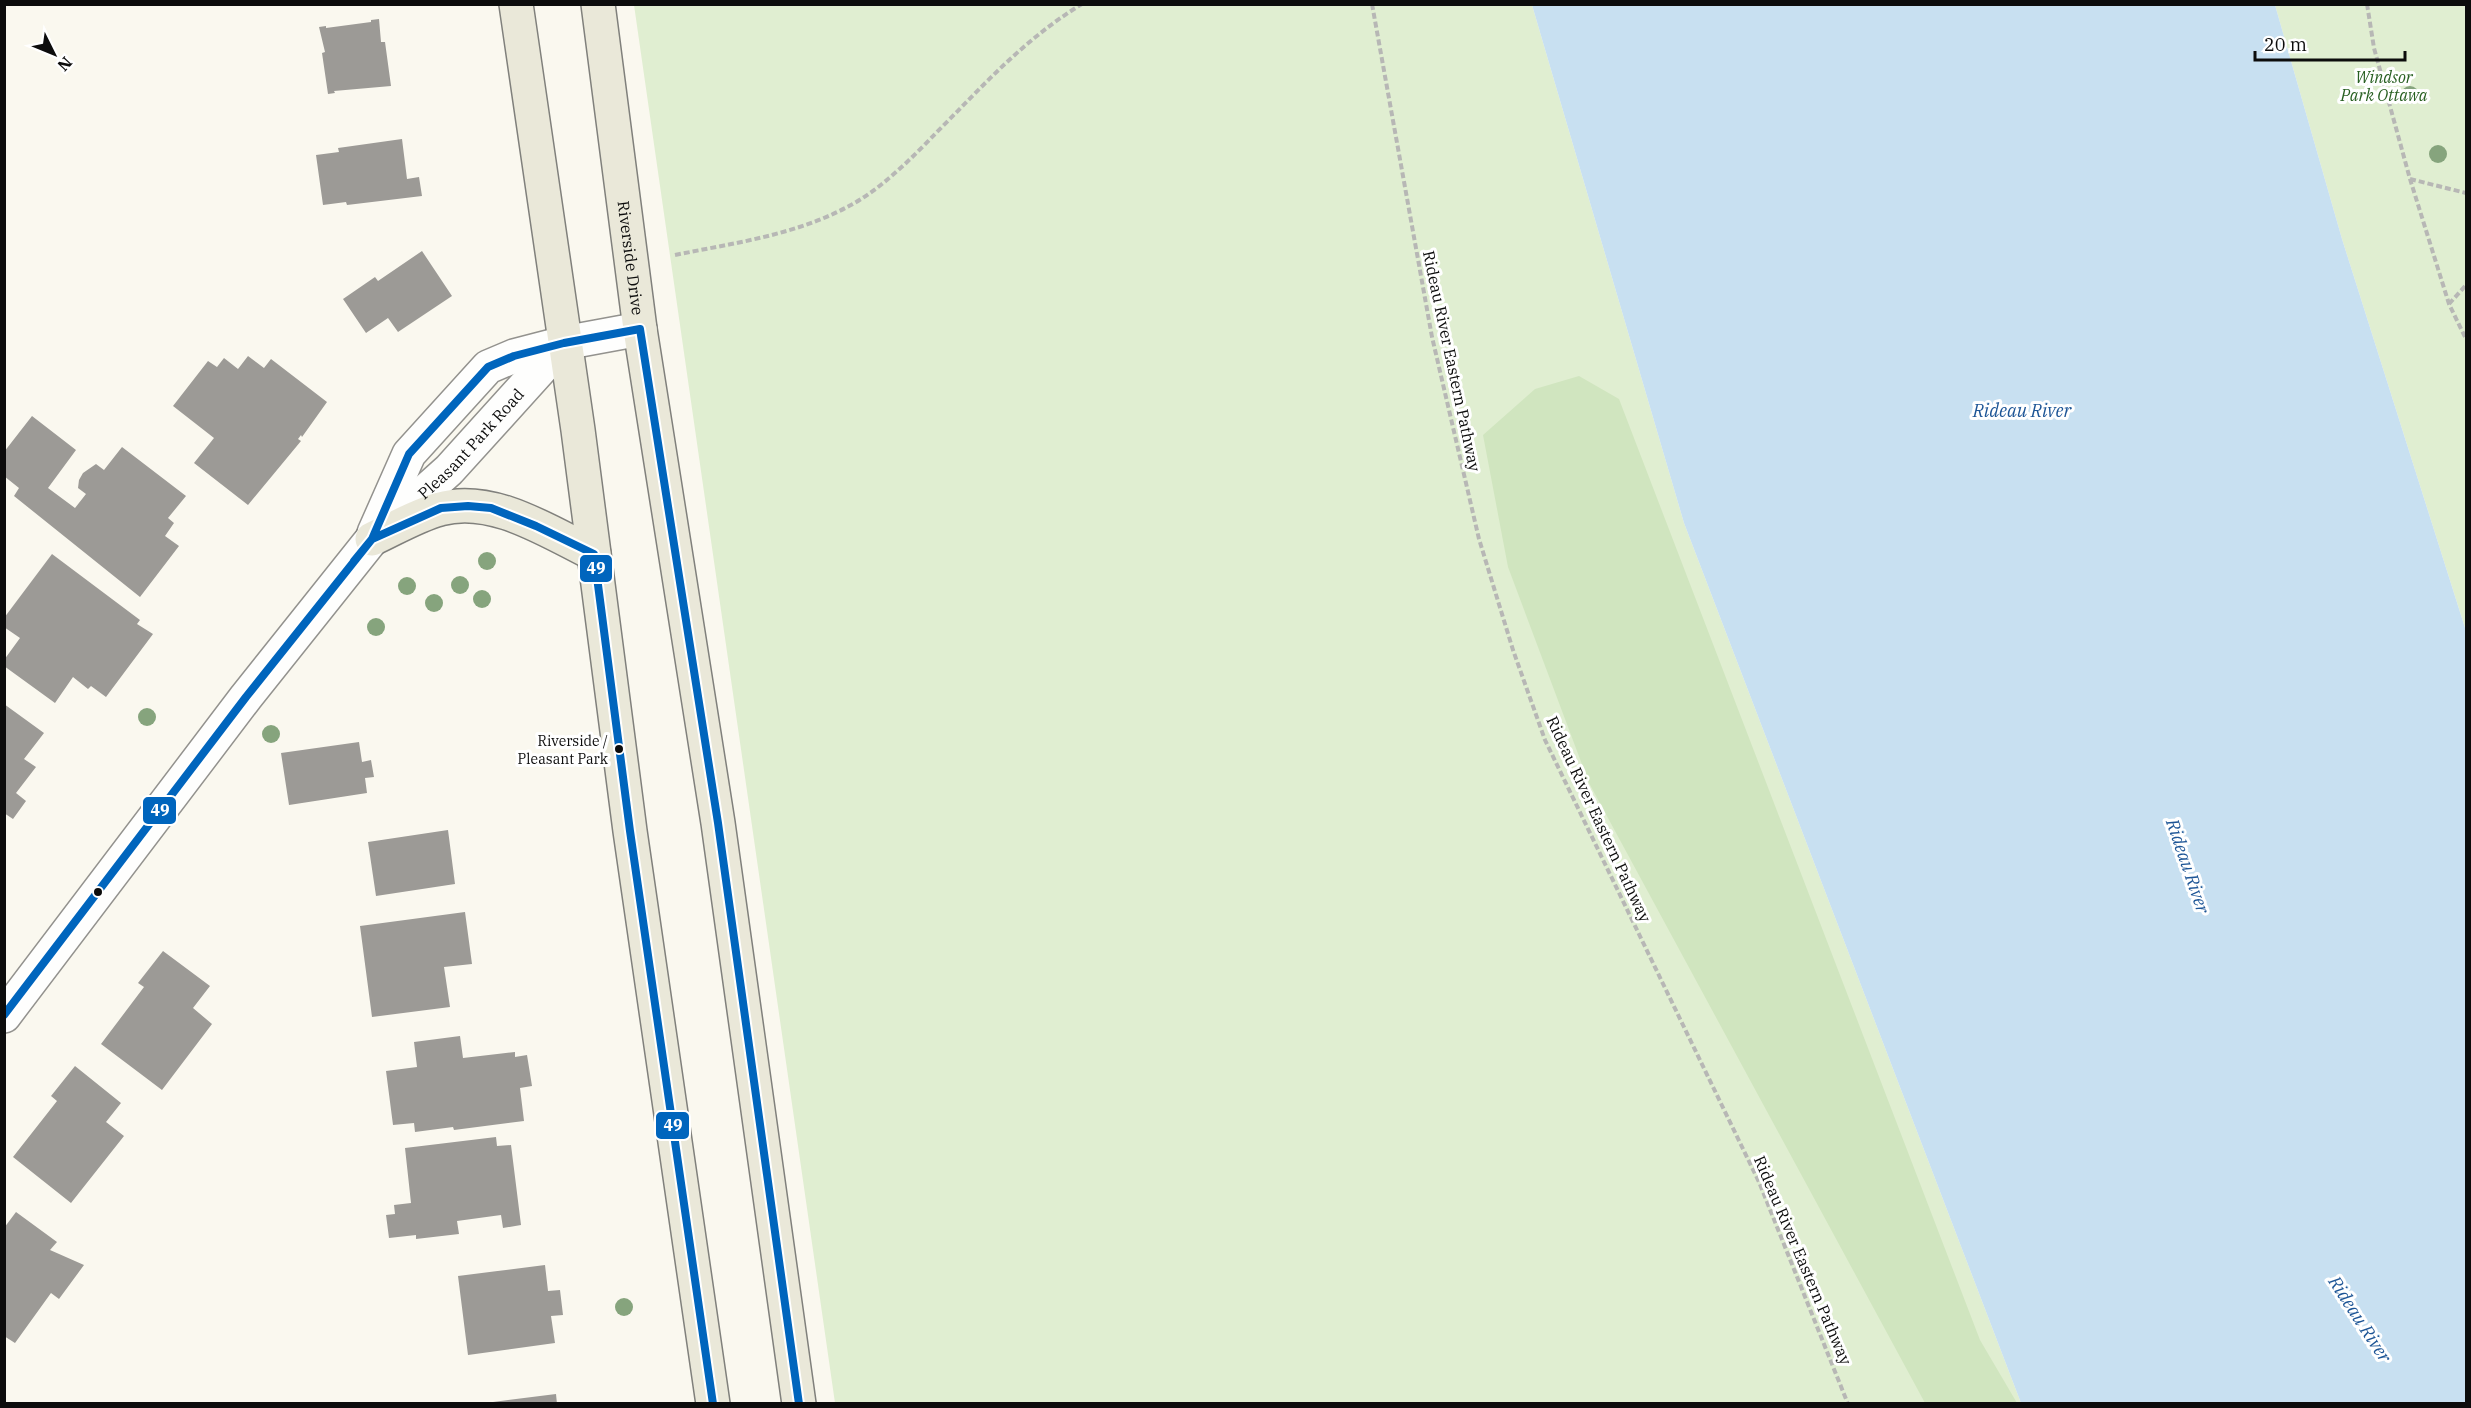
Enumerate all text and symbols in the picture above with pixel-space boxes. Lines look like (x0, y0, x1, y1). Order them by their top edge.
north arrow (24, 24, 84, 84)
scale bar (2255, 24, 2405, 62)
text: 20 m (2264, 33, 2307, 56)
text: N (53, 53, 77, 76)
park label: Windsor Park Ottawa (2340, 67, 2428, 105)
street label: Riverside Drive (614, 199, 648, 316)
street label: Rideau River Eastern Pathway (1419, 249, 1485, 474)
street label: Pleasant Park Road (414, 384, 528, 503)
water label: Rideau River (1972, 399, 2072, 422)
line badge: 49 (579, 554, 613, 583)
text: 49 (586, 558, 606, 578)
street label: Rideau River Eastern Pathway (1542, 713, 1656, 926)
place label: Riverside / Pleasant Park (518, 732, 609, 768)
marker: Riverside / Pleasant Park (613, 743, 625, 755)
line badge: 49 (142, 796, 177, 825)
text: 49 (150, 800, 170, 820)
water label: Rideau River (2161, 815, 2215, 917)
unlabelled marker (92, 886, 104, 898)
line badge: 49 (655, 1111, 690, 1140)
text: 49 (663, 1115, 683, 1135)
street label: Rideau River Eastern Pathway (1750, 1152, 1856, 1368)
water label: Rideau River (2323, 1271, 2397, 1368)

